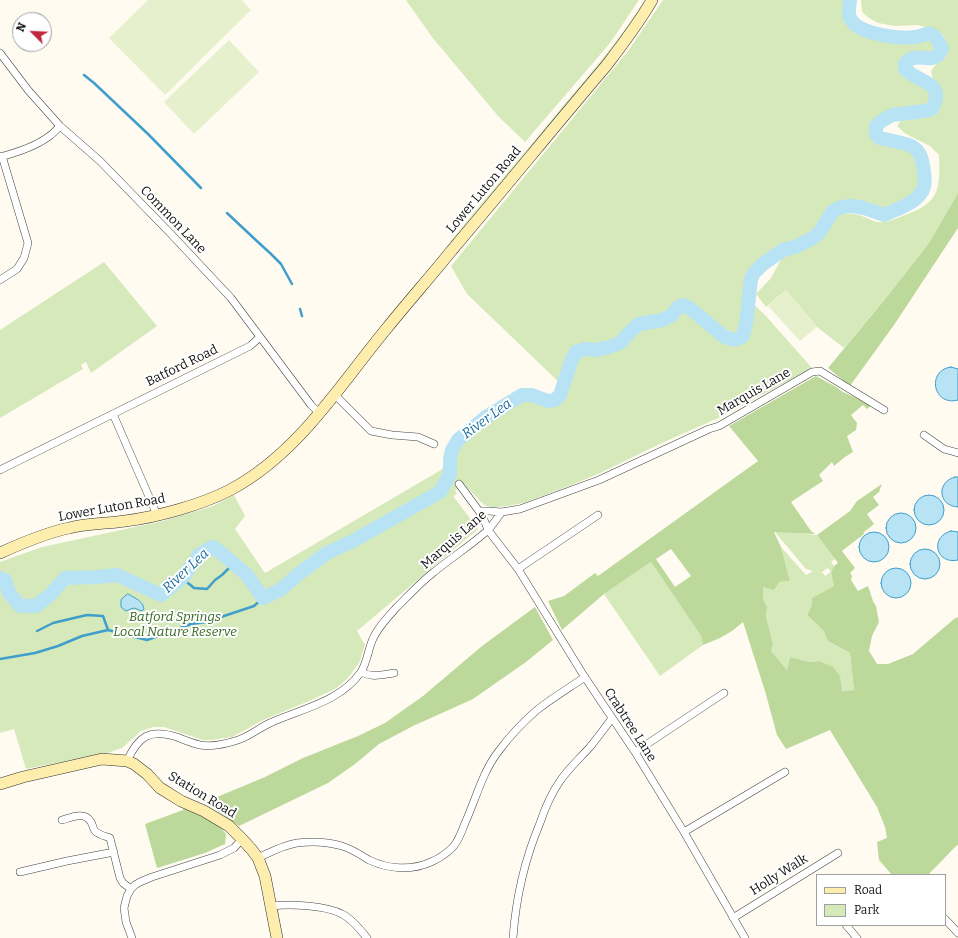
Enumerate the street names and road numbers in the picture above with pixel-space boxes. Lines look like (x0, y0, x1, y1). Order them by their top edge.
street label: Lower Luton Road (443, 144, 525, 236)
street label: Common Lane (137, 183, 209, 257)
street label: Batford Road (143, 342, 221, 390)
street label: Marquis Lane (715, 365, 793, 419)
street label: Lower Luton Road (57, 491, 167, 525)
street label: Marquis Lane (418, 507, 490, 573)
street label: Crabtree Lane (600, 685, 660, 765)
street label: Station Road (165, 769, 239, 821)
street label: Holly Walk (747, 851, 811, 899)

